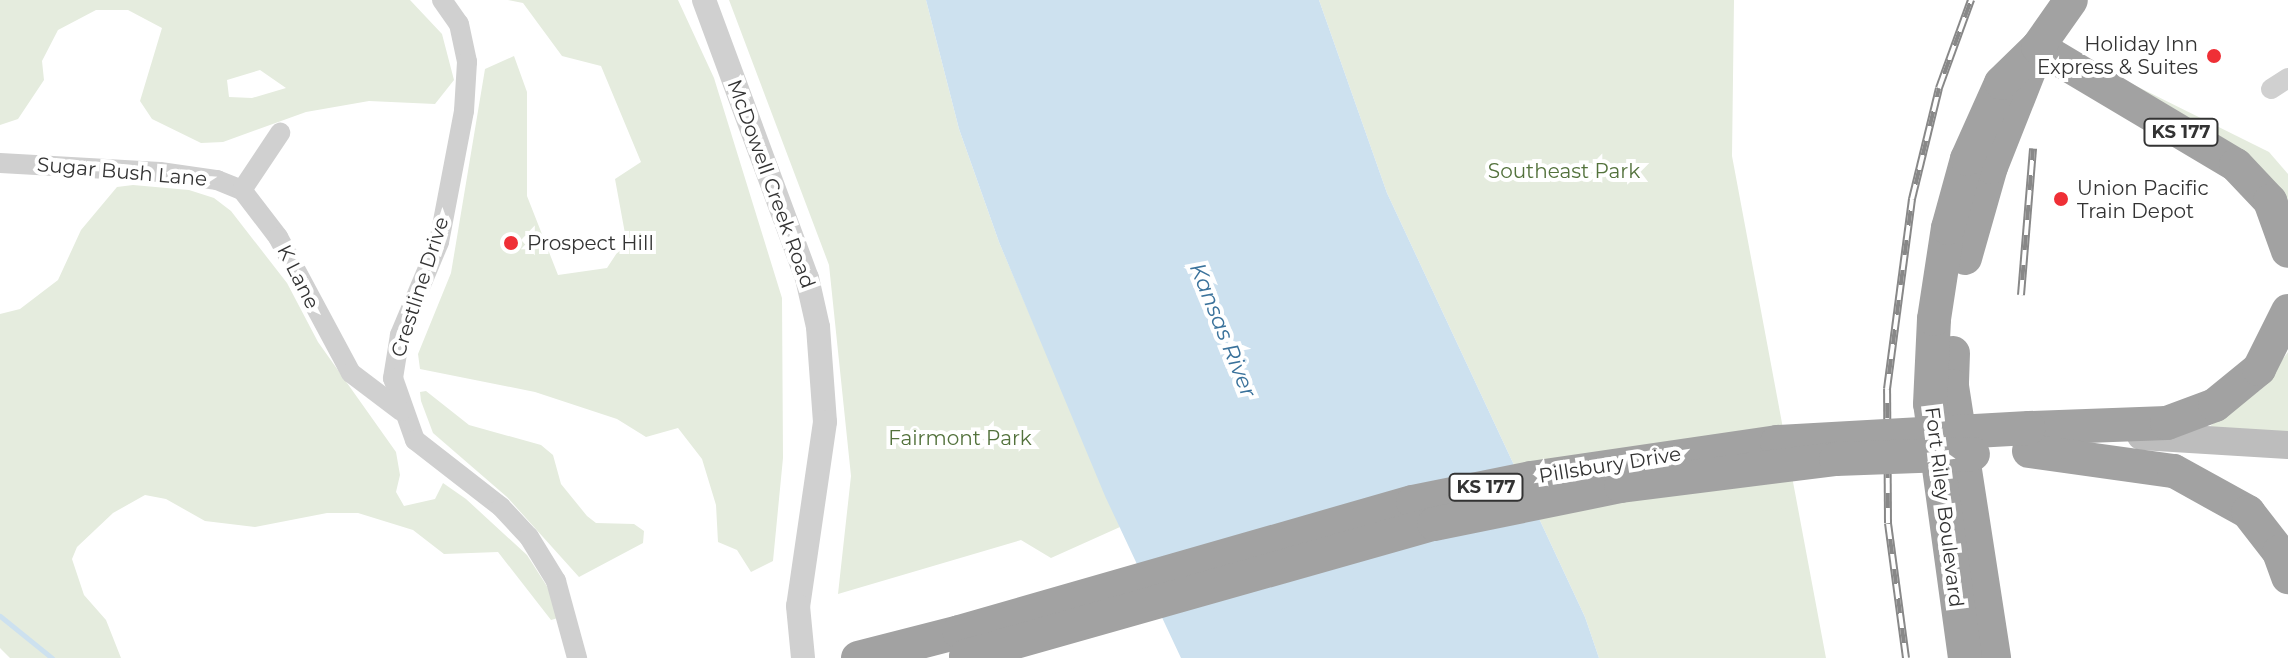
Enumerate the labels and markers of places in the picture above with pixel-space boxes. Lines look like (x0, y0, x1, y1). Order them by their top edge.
place label: Holiday Inn Express & Suites (2037, 32, 2198, 79)
marker: Holiday Inn Express & Suites (2205, 47, 2223, 65)
place label: Union Pacific Train Depot (2077, 176, 2209, 223)
marker: Union Pacific Train Depot (2052, 190, 2070, 208)
place label: Prospect Hill (527, 231, 654, 255)
marker: Prospect Hill (502, 234, 520, 252)

